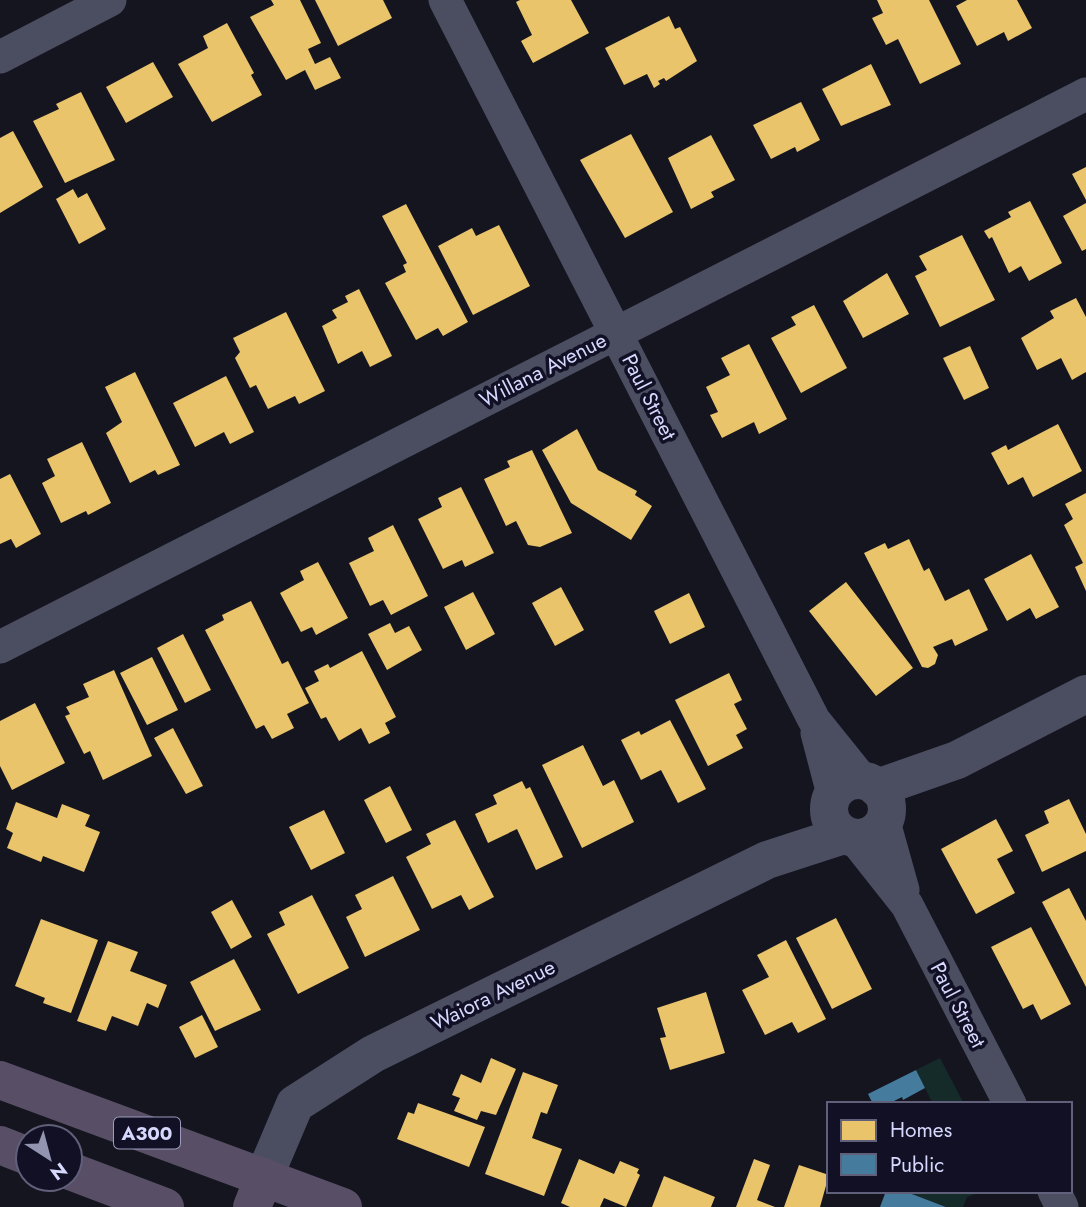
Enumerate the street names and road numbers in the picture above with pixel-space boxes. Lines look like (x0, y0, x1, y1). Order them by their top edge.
street label: Willana Avenue (474, 325, 612, 415)
street label: Paul Street (614, 349, 684, 445)
street label: Waiora Avenue (426, 952, 560, 1038)
street label: Paul Street (923, 957, 993, 1053)
road number: A300 (114, 1118, 180, 1148)

